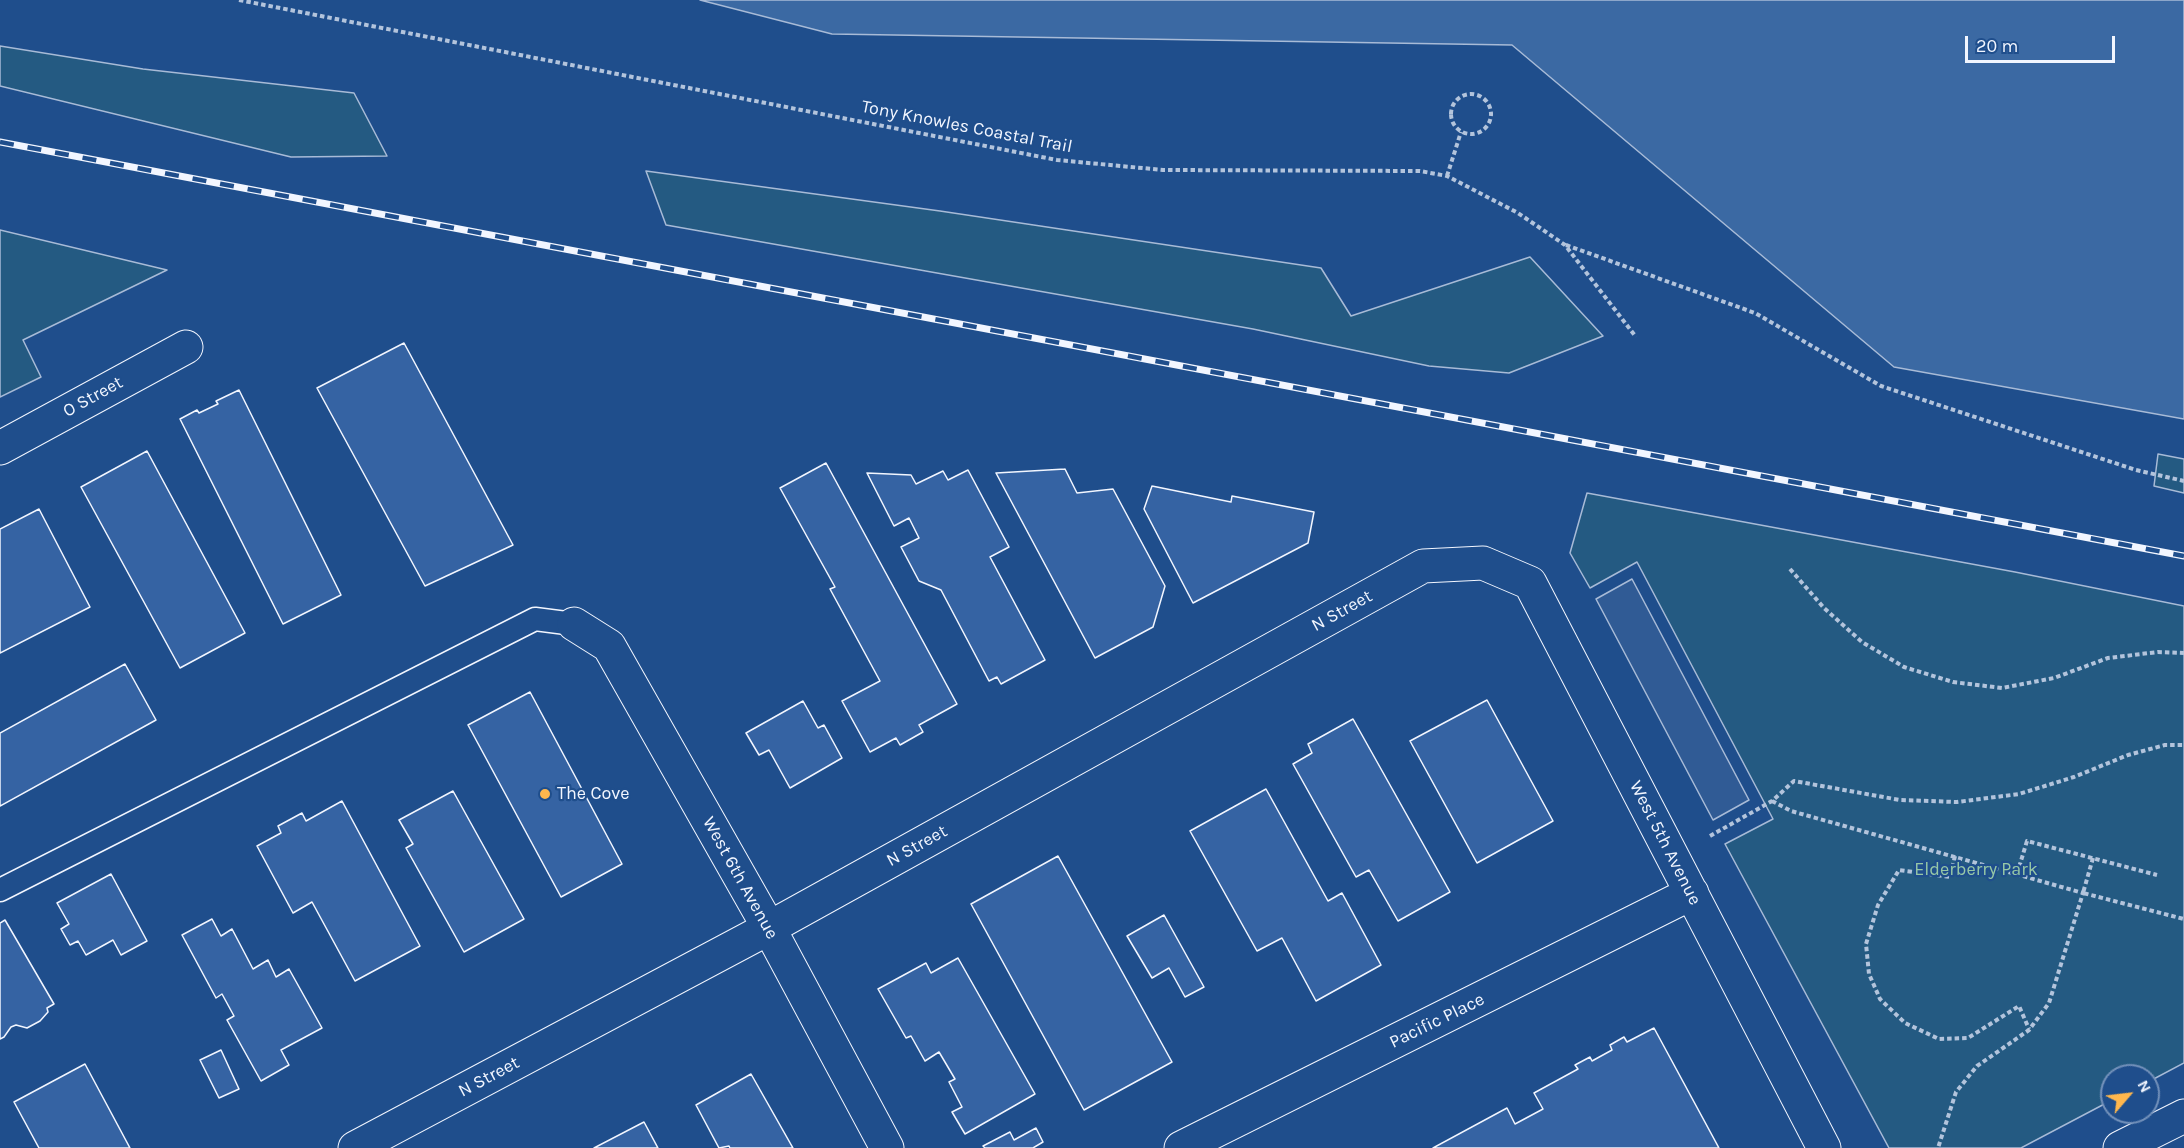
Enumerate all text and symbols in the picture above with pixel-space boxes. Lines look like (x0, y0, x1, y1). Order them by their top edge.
scale bar (1968, 24, 2118, 62)
text: 20 m (1976, 35, 2018, 57)
street label: Tony Knowles Coastal Trail (860, 96, 1074, 158)
street label: O Street (59, 372, 127, 422)
street label: N Street (1308, 586, 1376, 636)
street label: West 5th Avenue (1624, 777, 1706, 909)
place label: The Cove (557, 783, 630, 805)
marker: The Cove (538, 787, 552, 801)
street label: West 6th Avenue (697, 813, 783, 943)
street label: N Street (883, 821, 951, 871)
park label: Elderberry Park (1914, 859, 2038, 881)
street label: Pacific Place (1386, 989, 1488, 1053)
street label: N Street (455, 1052, 523, 1102)
north arrow (2100, 1064, 2160, 1124)
text: N (2133, 1077, 2156, 1096)

